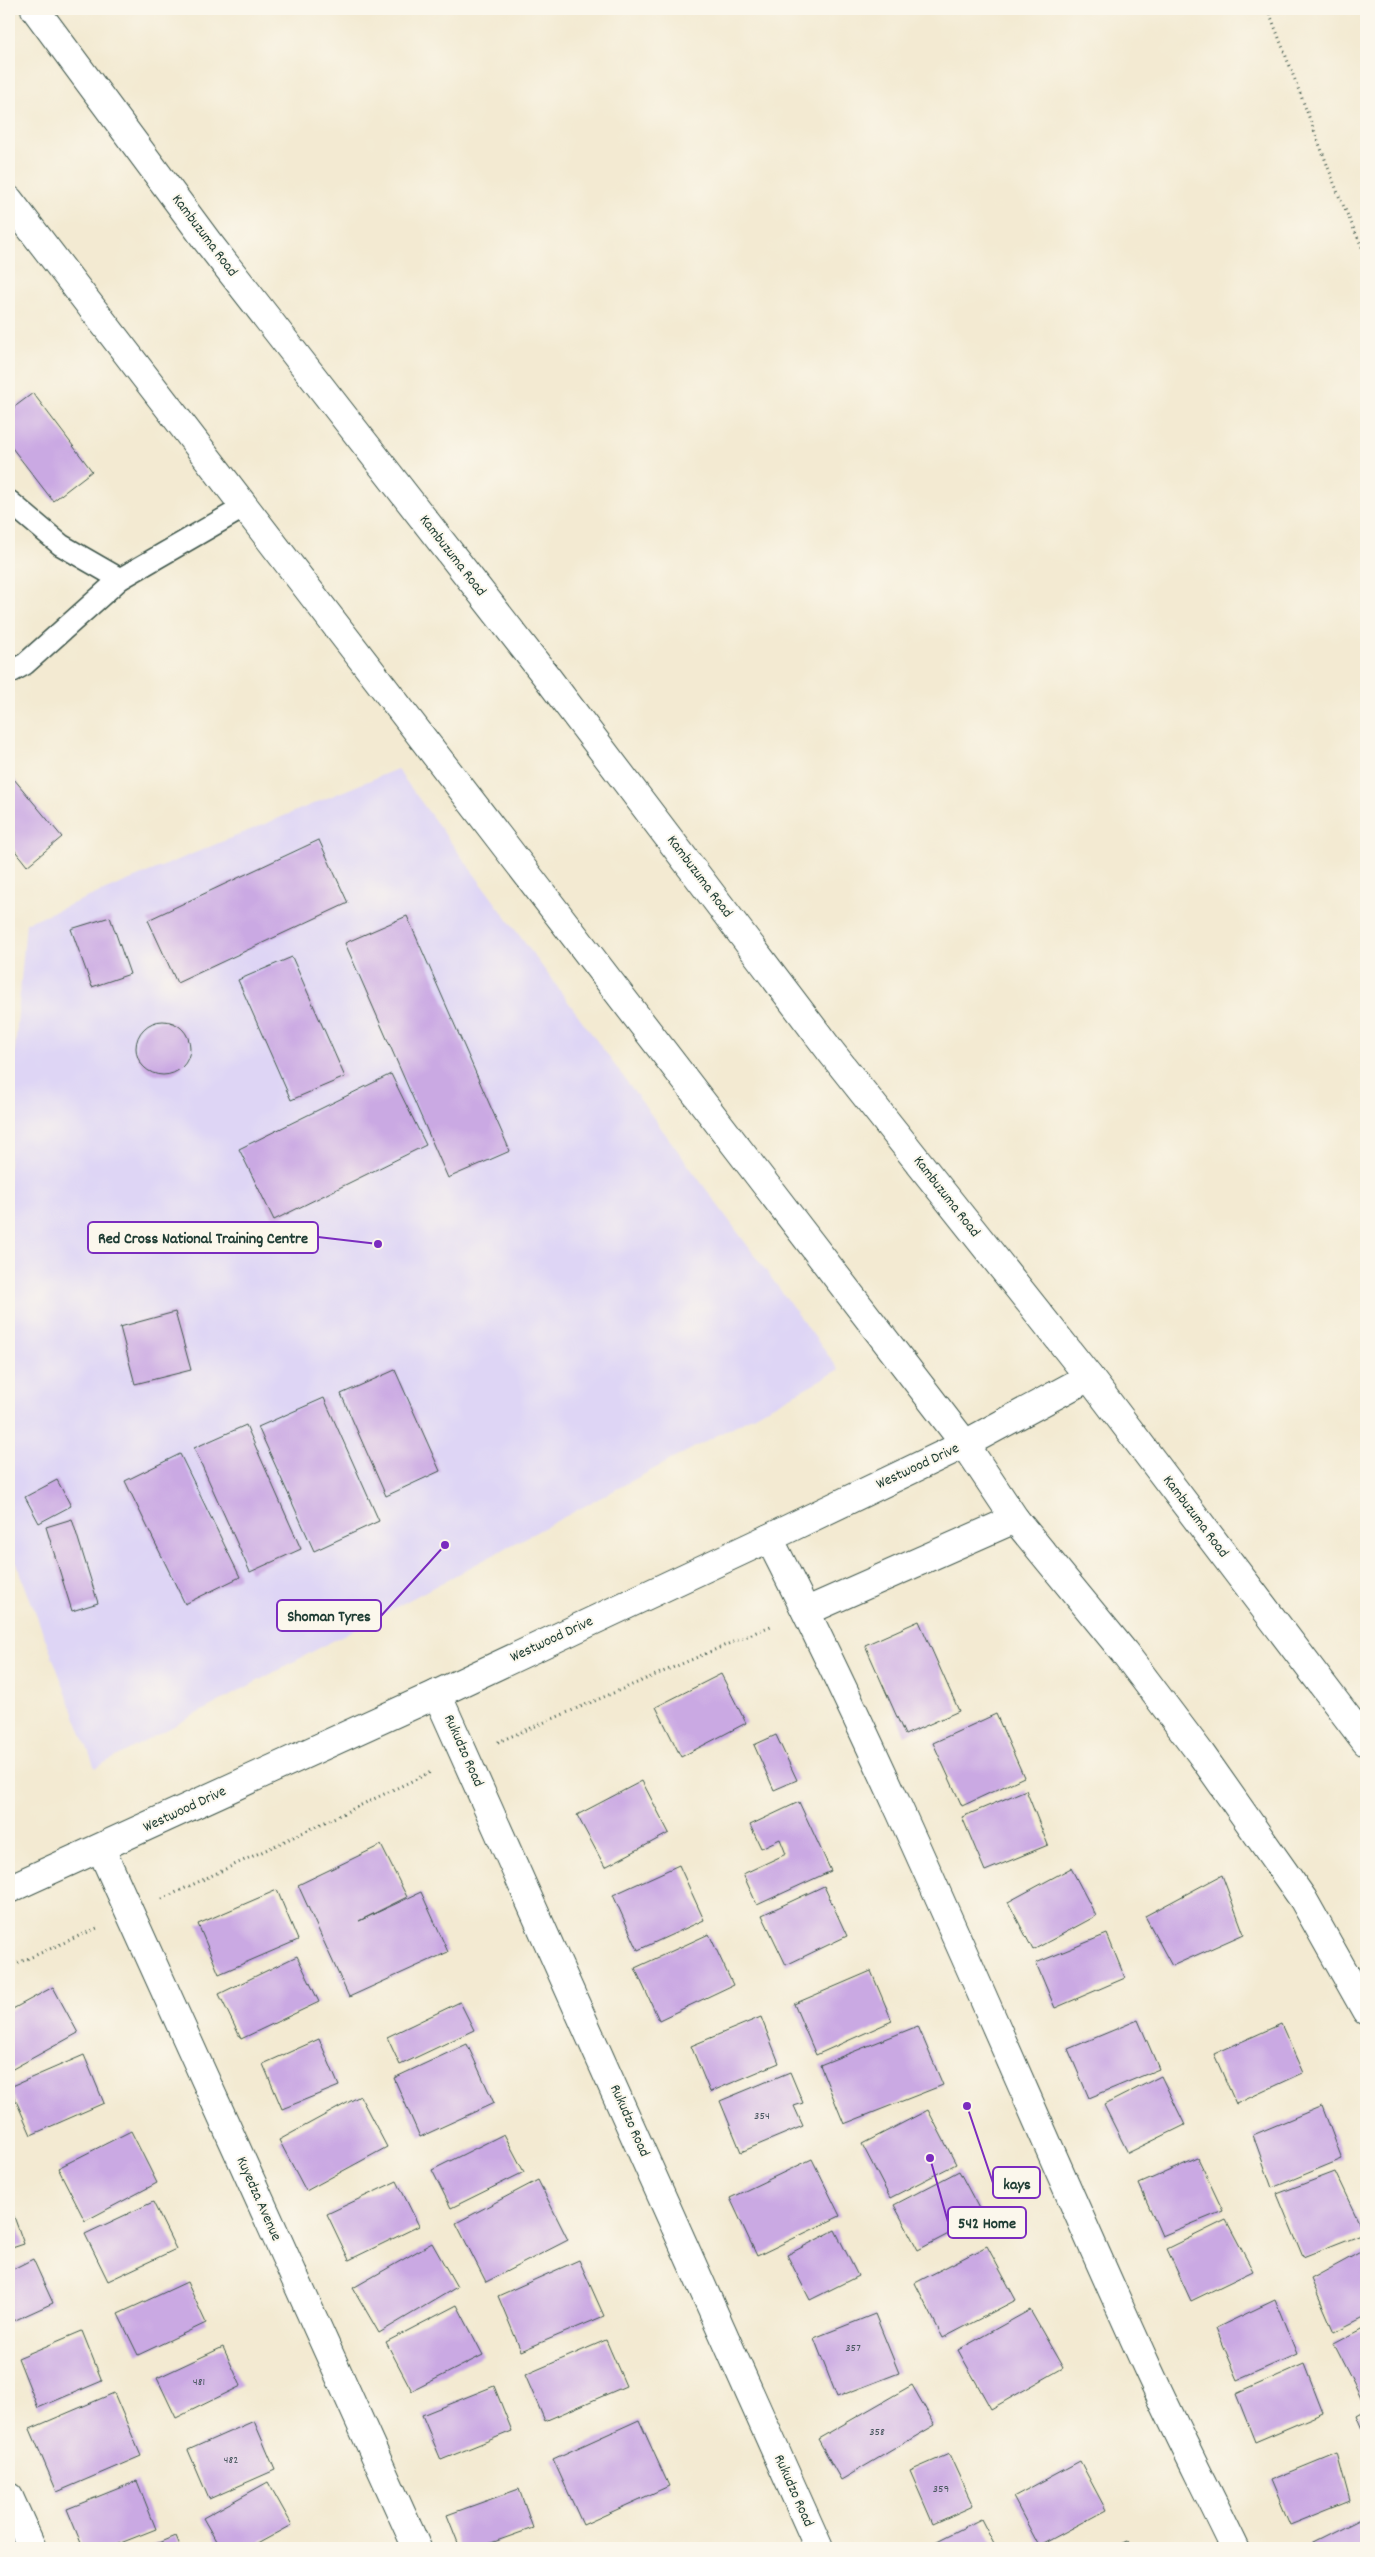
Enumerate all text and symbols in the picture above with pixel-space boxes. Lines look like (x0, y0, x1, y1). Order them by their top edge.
street label: Kambuzuma Road (166, 190, 242, 282)
street label: Kambuzuma Road (413, 511, 491, 601)
street label: Kambuzuma Road (661, 831, 737, 923)
street label: Kambuzuma Road (907, 1152, 985, 1242)
callout: Red Cross National Training Centre (88, 1222, 318, 1253)
text: Red Cross National Training Centre (98, 1228, 308, 1251)
street label: Westwood Drive (873, 1438, 964, 1496)
street label: Kambuzuma Road (1157, 1471, 1233, 1563)
callout: Shoman Tyres (277, 1600, 381, 1631)
text: Shoman Tyres (287, 1606, 371, 1629)
street label: Westwood Drive (507, 1611, 598, 1669)
street label: Rukudzo Road (437, 1711, 489, 1791)
street label: Westwood Drive (140, 1781, 231, 1839)
street label: Rukudzo Road (603, 2081, 655, 2161)
house number: 354 (754, 2108, 770, 2125)
street label: Kuyedza Avenue (230, 2153, 287, 2245)
callout: kays (993, 2167, 1040, 2198)
text: kays (1003, 2174, 1031, 2197)
callout: 542 Home (948, 2207, 1026, 2238)
text: 542 Home (958, 2213, 1016, 2236)
house number: 357 (845, 2340, 861, 2357)
house number: 481 (193, 2374, 205, 2391)
house number: 358 (869, 2424, 885, 2441)
street label: Rukudzo Road (767, 2451, 819, 2531)
house number: 482 (223, 2452, 239, 2469)
house number: 359 (933, 2481, 949, 2498)

